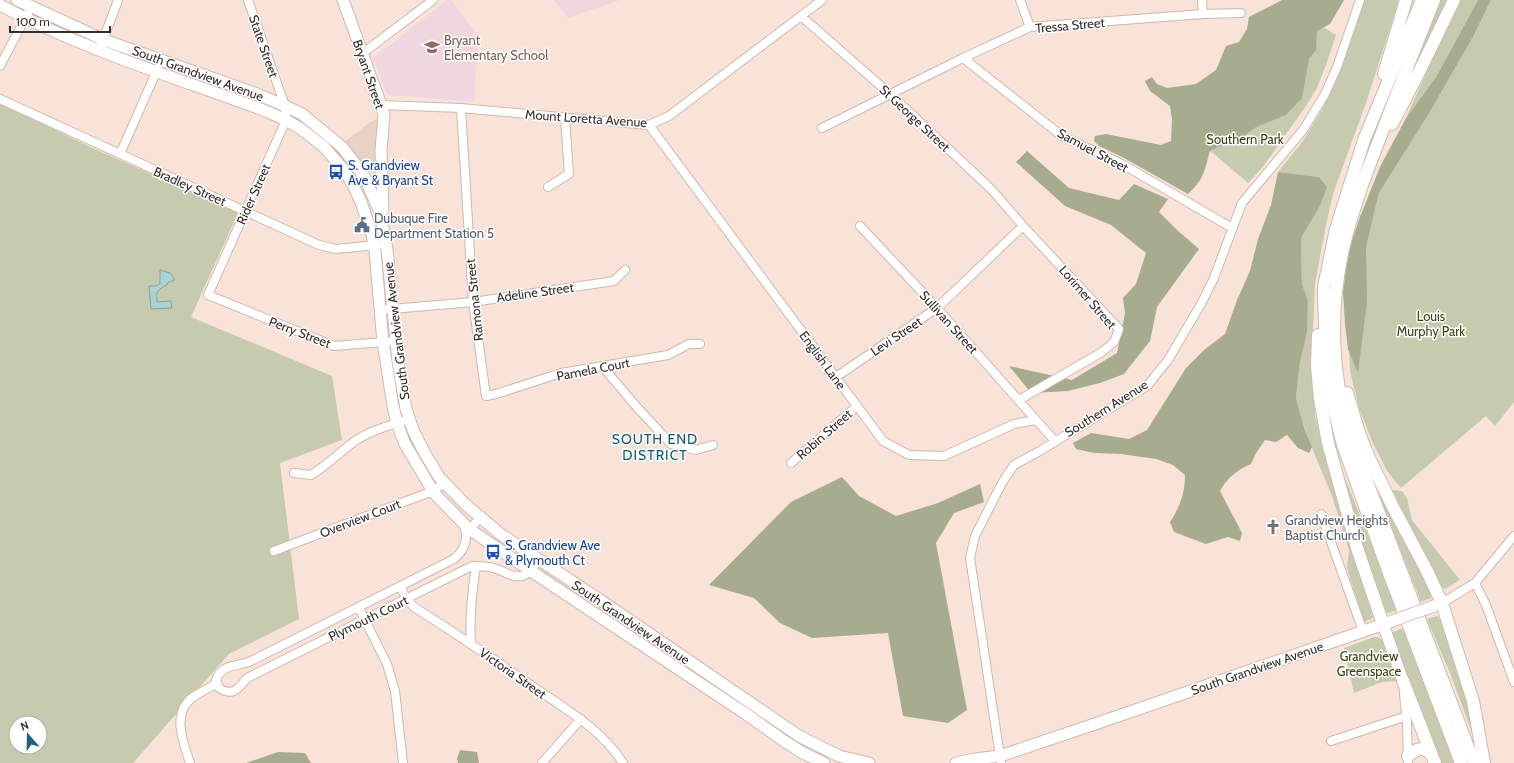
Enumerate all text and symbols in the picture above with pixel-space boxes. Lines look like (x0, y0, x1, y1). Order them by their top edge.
scale bar (10, 8, 110, 34)
street label: State Street (246, 13, 282, 80)
text: 100 m (16, 14, 50, 29)
street label: Tressa Street (1035, 14, 1106, 36)
place label: Bryant Elementary School (444, 32, 548, 63)
street label: Bryant Street (350, 37, 389, 111)
school or university icon: Bryant Elementary School (423, 38, 441, 56)
street label: South Grandview Avenue (130, 42, 266, 104)
street label: St George Street (876, 81, 954, 155)
street label: Mount Loretta Avenue (525, 106, 648, 130)
street label: Samuel Street (1055, 125, 1132, 176)
park label: Southern Park (1206, 131, 1284, 147)
place label: S. Grandview Ave & Bryant St (348, 157, 434, 188)
street label: Rider Street (233, 161, 274, 227)
street label: Bradley Street (151, 163, 229, 209)
bus stop icon: S. Grandview Ave & Bryant St (327, 163, 345, 181)
place label: Dubuque Fire Department Station 5 (374, 210, 494, 241)
public building icon: Dubuque Fire Department Station 5 (353, 216, 371, 234)
street label: Ramona Street (462, 258, 486, 342)
street label: South Grandview Avenue (380, 261, 412, 401)
street label: Lorimer Street (1056, 262, 1120, 332)
street label: Adeline Street (495, 279, 575, 305)
street label: Sullivan Street (916, 287, 982, 357)
park label: Louis Murphy Park (1397, 308, 1465, 339)
street label: Perry Street (267, 313, 334, 351)
street label: Levi Street (867, 313, 925, 359)
street label: English Lane (796, 328, 850, 393)
street label: Pamela Court (555, 354, 631, 384)
street label: Southern Avenue (1061, 376, 1151, 440)
street label: Robin Street (793, 405, 855, 462)
district label: SOUTH END DISTRICT (612, 430, 698, 464)
street label: Overview Court (317, 495, 403, 541)
place label: Grandview Heights Baptist Church (1285, 512, 1389, 543)
church icon: Grandview Heights Baptist Church (1264, 518, 1282, 536)
place label: S. Grandview Ave & Plymouth Ct (505, 537, 601, 568)
bus stop icon: S. Grandview Ave & Plymouth Ct (484, 543, 502, 561)
street label: South Grandview Avenue (569, 577, 693, 668)
street label: Plymouth Court (325, 591, 411, 644)
street label: South Grandview Avenue (1189, 638, 1325, 698)
street label: Victoria Street (476, 644, 550, 702)
park label: Grandview Greenspace (1337, 648, 1402, 679)
north arrow (8, 715, 48, 755)
text: N (19, 718, 31, 734)

